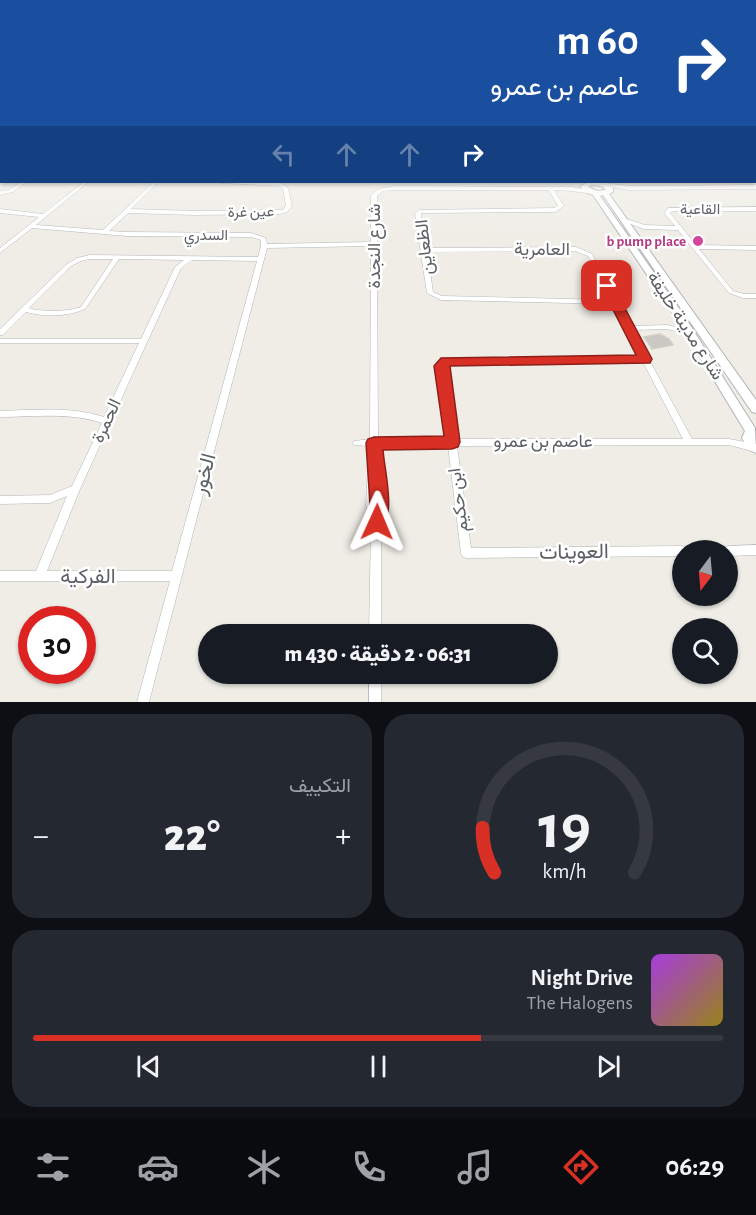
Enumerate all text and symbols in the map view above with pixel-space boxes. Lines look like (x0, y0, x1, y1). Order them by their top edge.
text: 60 m (557, 20, 639, 62)
icon: right (660, 24, 738, 102)
text: عاصم بن عمرو (490, 73, 639, 100)
icon: left (267, 138, 300, 171)
icon: ahead (330, 138, 363, 171)
icon: ahead (393, 138, 426, 171)
icon: right (456, 138, 489, 171)
street label: القاعية (680, 202, 720, 218)
street label: عين غرة (228, 204, 275, 222)
street label: شارع النجدة (366, 204, 386, 288)
street label: الظعاين (413, 218, 438, 276)
street label: السدري (184, 228, 228, 248)
place label: b pump place (606, 234, 686, 249)
marker: b pump place (691, 234, 705, 248)
street label: العامرية (514, 241, 570, 260)
pin (581, 260, 632, 311)
icon: arrive (590, 269, 623, 302)
street label: شارع مدينة خليفة (642, 269, 727, 384)
street label: الحمرة (89, 396, 126, 446)
street label: عاصم بن عمرو (493, 433, 593, 453)
street label: الخور (188, 451, 221, 498)
street label: ابن حكيم (446, 467, 474, 533)
position arrow (345, 490, 409, 554)
north arrow (672, 540, 738, 606)
map controls (672, 540, 738, 684)
street label: العوينات (539, 541, 609, 565)
street label: الفركية (60, 566, 116, 589)
speed limit sign: 30 (18, 606, 96, 684)
button: search (672, 618, 738, 684)
text: 06:31 · 2 دقيقة · 430 m (284, 643, 472, 665)
text: التكييف (289, 776, 351, 796)
text: 19 (538, 797, 590, 859)
text: 22° (164, 814, 220, 859)
text: − (33, 820, 49, 853)
text: + (335, 820, 351, 853)
text: km/h (542, 861, 586, 882)
text: Night Drive (531, 967, 633, 989)
text: The Halogens (527, 993, 633, 1013)
icon: previous (132, 1050, 165, 1083)
icon: pause (362, 1050, 395, 1083)
icon: next (592, 1050, 625, 1083)
icon: filters (32, 1146, 74, 1188)
icon: car (137, 1146, 179, 1188)
icon: climate (243, 1146, 285, 1188)
icon: phone (348, 1146, 390, 1188)
icon: music (454, 1146, 496, 1188)
icon: directions (560, 1146, 602, 1188)
text: 06:29 (665, 1153, 724, 1180)

